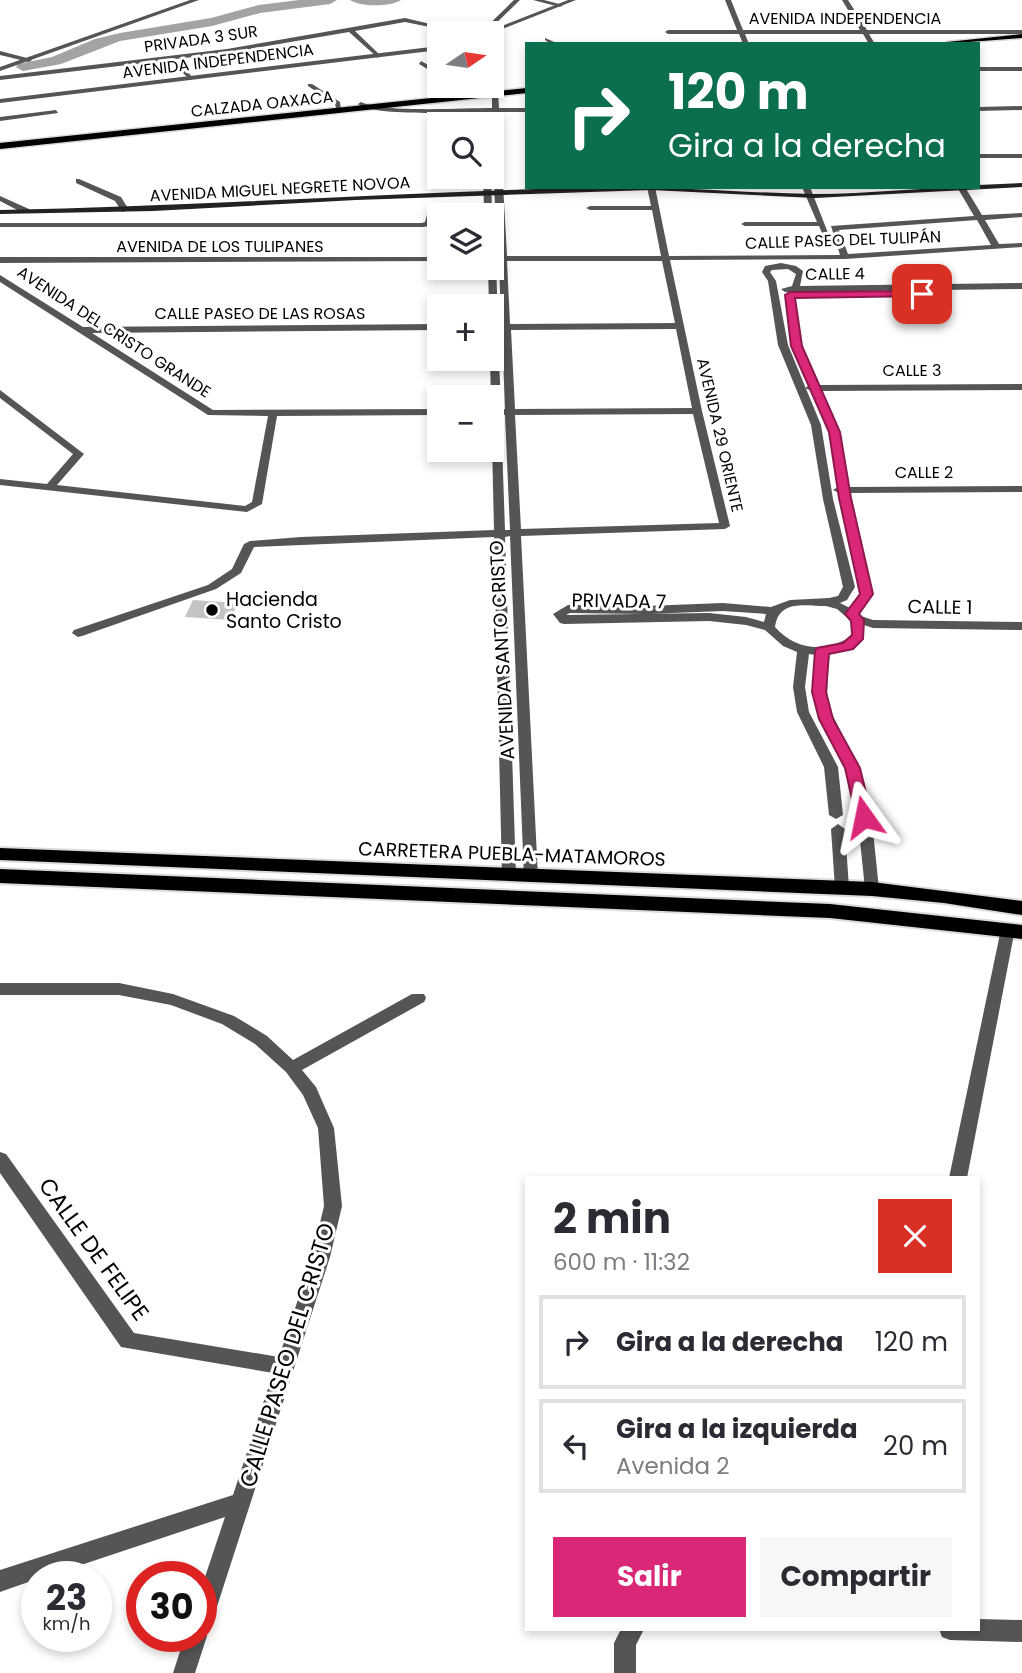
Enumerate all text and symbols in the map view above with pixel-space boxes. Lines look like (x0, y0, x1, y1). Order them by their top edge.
street label: AVENIDA INDEPENDENCIA (749, 7, 942, 30)
street label: PRIVADA 3 SUR (143, 20, 259, 58)
north arrow (427, 21, 504, 98)
map controls (427, 21, 504, 462)
street label: AVENIDA INDEPENDENCIA (121, 38, 315, 84)
text: 120 m (668, 58, 809, 126)
icon: right (553, 70, 644, 161)
street label: CALZADA OAXACA (190, 85, 335, 123)
button: search (427, 112, 504, 189)
text: Gira a la derecha (668, 123, 946, 168)
street label: AVENIDA MIGUEL NEGRETE NOVOA (149, 171, 411, 207)
button: layers (427, 203, 504, 280)
street label: CALLE PASEO DEL TULIPÁN (745, 225, 941, 255)
street label: AVENIDA DE LOS TULIPANES (116, 235, 324, 258)
street label: AVENIDA DEL CRISTO GRANDE (13, 261, 215, 403)
street label: CALLE 4 (805, 262, 865, 286)
pin (892, 264, 952, 324)
icon: arrive (903, 275, 941, 313)
button: + (427, 294, 504, 371)
street label: CALLE PASEO DE LAS ROSAS (155, 302, 365, 325)
street label: AVENIDA 29 ORIENTE (691, 356, 749, 514)
street label: CALLE 3 (883, 359, 941, 382)
button: − (427, 385, 504, 462)
street label: CALLE 2 (895, 461, 953, 484)
street label: AVENIDA SANTO CRISTO (483, 540, 521, 760)
place label: Hacienda Santo Cristo (226, 586, 342, 635)
street label: PRIVADA 7 (571, 587, 667, 615)
street label: CALLE 1 (907, 593, 973, 621)
marker: Hacienda Santo Cristo (204, 602, 220, 618)
position arrow (827, 780, 901, 854)
street label: CARRETERA PUEBLA-MATAMOROS (358, 835, 666, 873)
street label: CALLE DE FELIPE (31, 1171, 157, 1327)
text: 2 min (553, 1189, 671, 1248)
button: close (878, 1199, 952, 1273)
street label: CALLE PASEO DEL CRISTO (232, 1219, 342, 1491)
text: 600 m · 11:32 (553, 1246, 690, 1278)
icon: right (557, 1323, 595, 1361)
text: Gira a la derecha (616, 1324, 844, 1360)
text: 120 m (875, 1324, 948, 1360)
text: Gira a la izquierda (616, 1411, 858, 1447)
icon: left (557, 1427, 595, 1465)
text: 20 m (883, 1428, 948, 1464)
text: Avenida 2 (616, 1450, 730, 1482)
button: Salir (553, 1537, 746, 1617)
button: Compartir (760, 1537, 952, 1617)
speed limit sign: 30 (126, 1561, 217, 1652)
text: 23 (46, 1573, 87, 1622)
text: km/h (43, 1611, 90, 1636)

